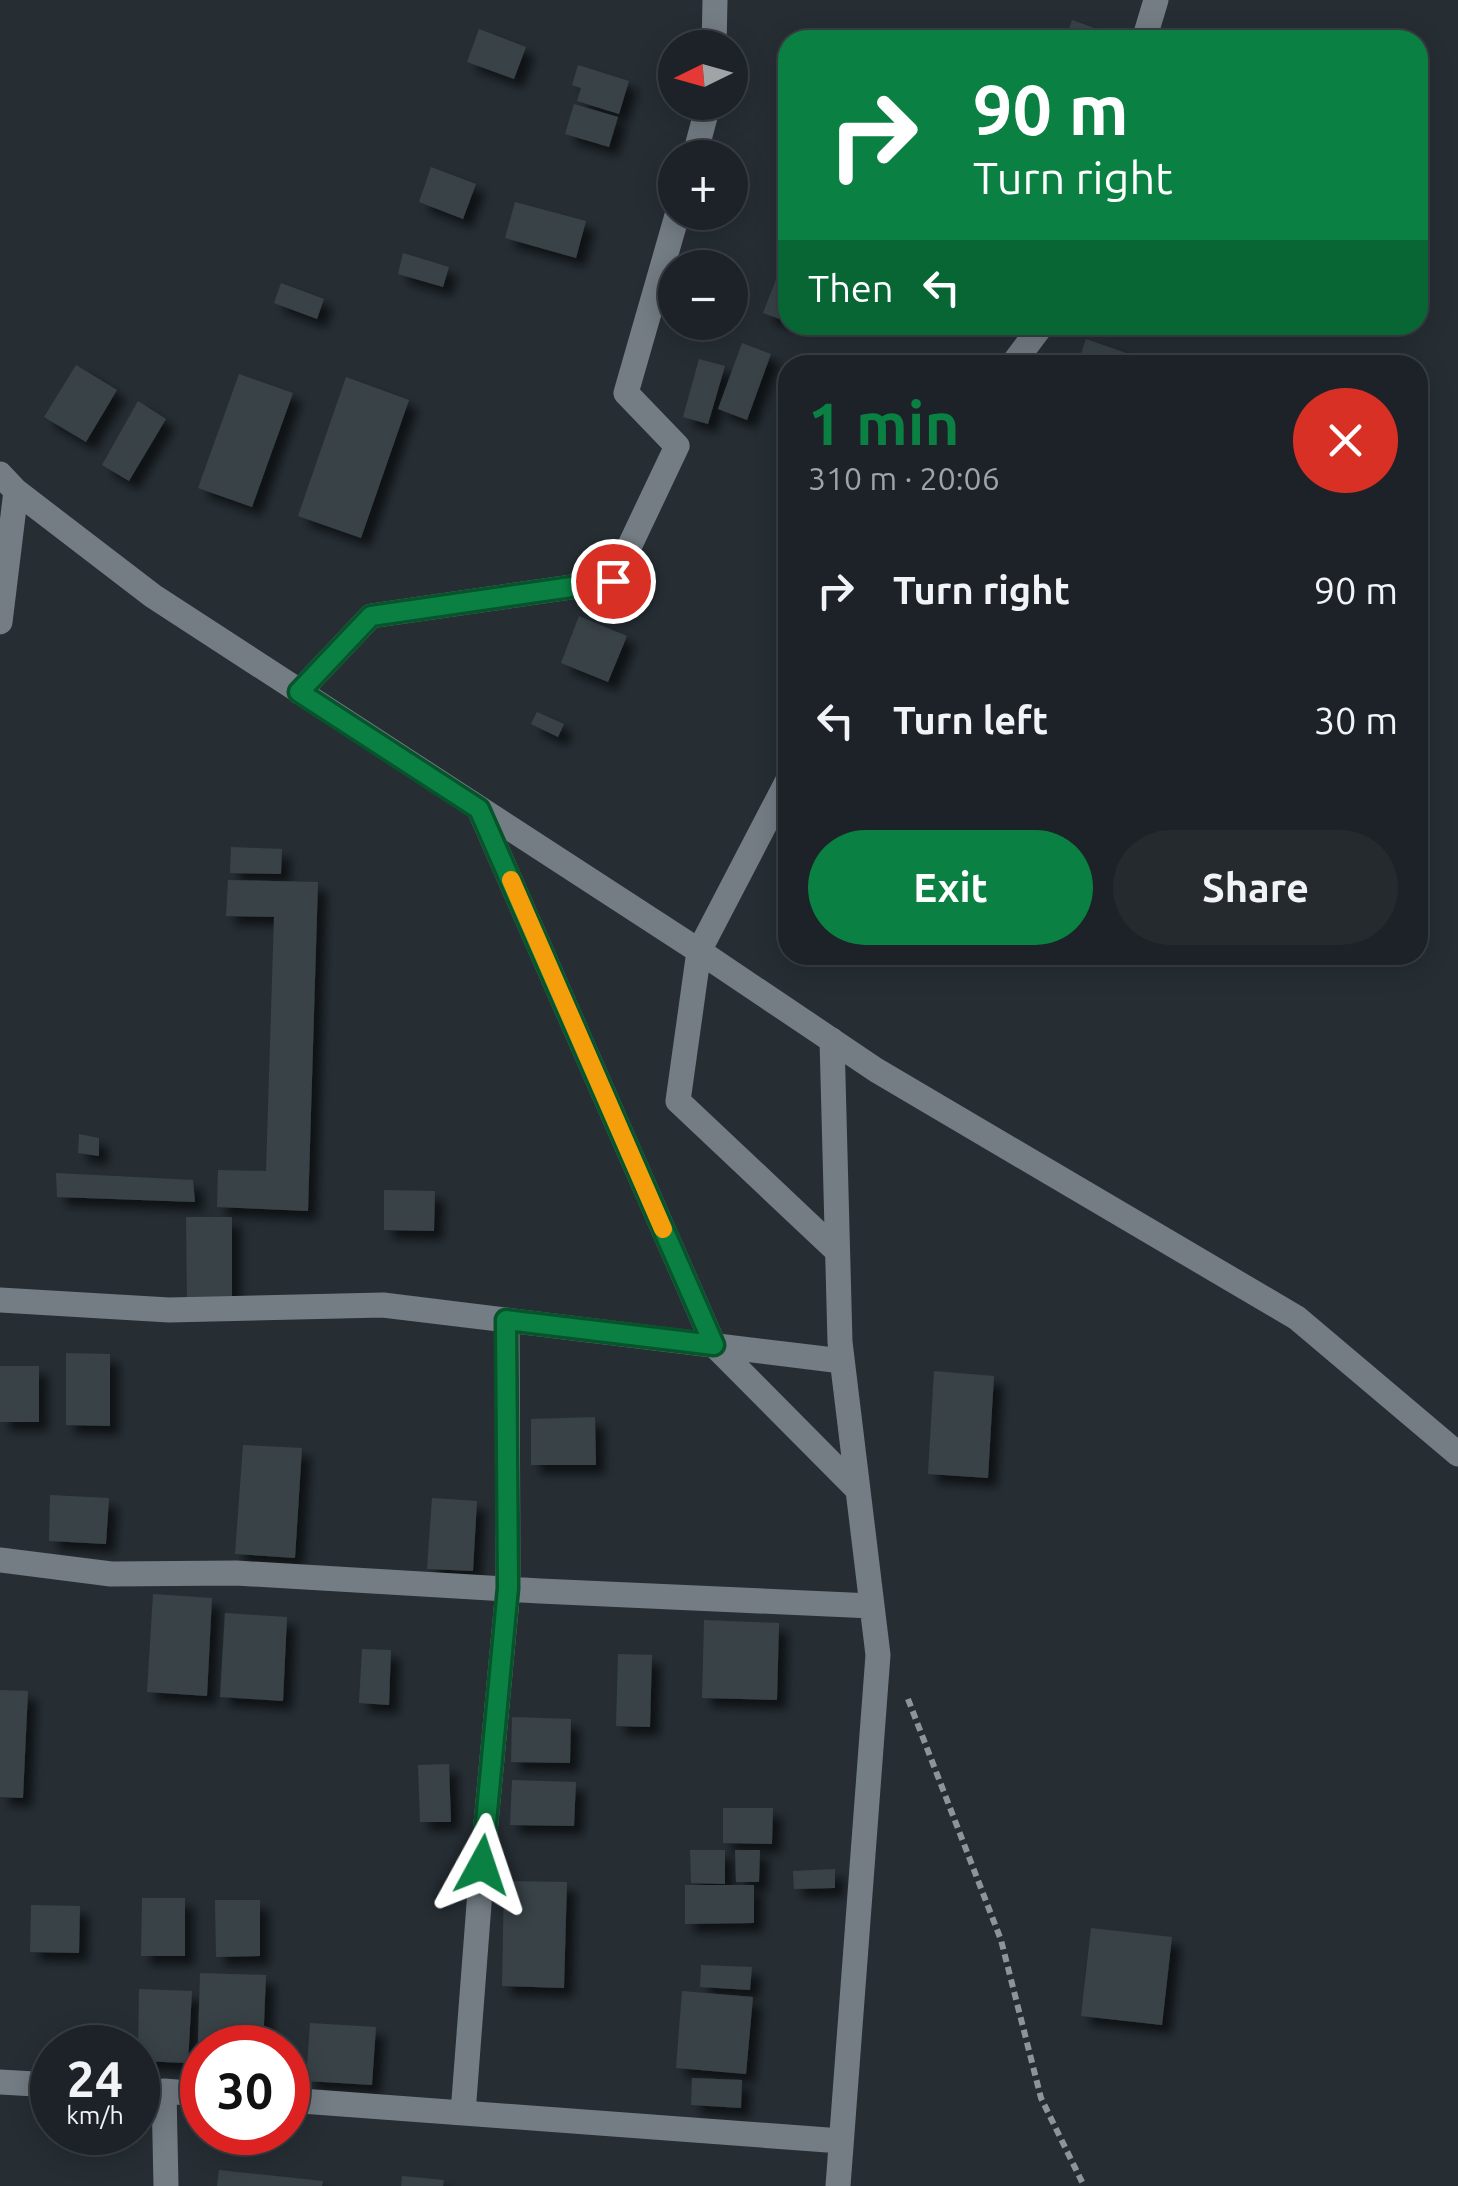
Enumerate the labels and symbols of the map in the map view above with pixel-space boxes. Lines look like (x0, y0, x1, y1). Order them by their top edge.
north arrow (658, 30, 748, 120)
pin (571, 539, 656, 624)
position arrow (430, 1813, 534, 1917)
speed limit sign: 30 (180, 2025, 310, 2155)

